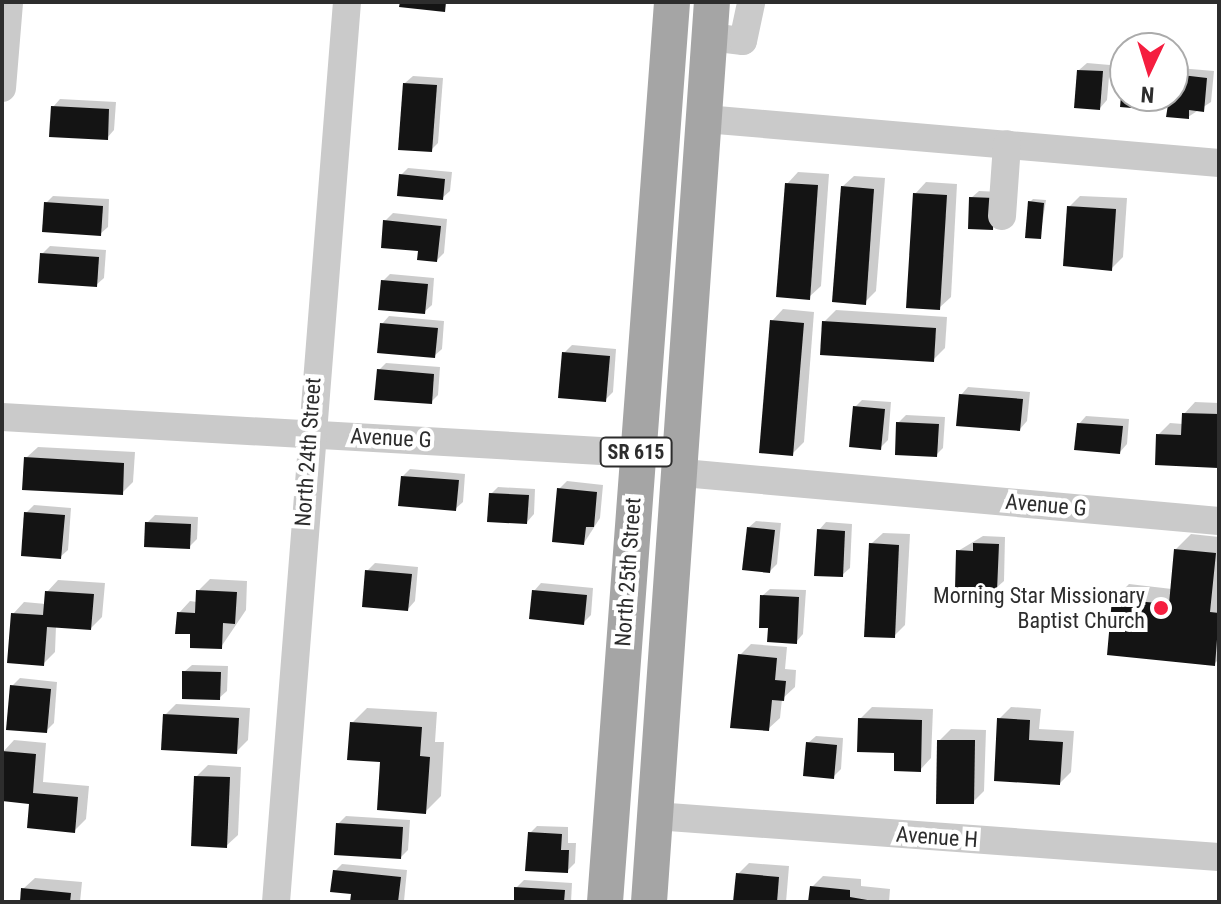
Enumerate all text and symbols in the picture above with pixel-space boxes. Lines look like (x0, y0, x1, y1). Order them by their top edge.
north arrow (1109, 32, 1189, 112)
text: N (1140, 82, 1155, 107)
street label: North 24th Street (290, 376, 326, 528)
street label: Avenue G (350, 423, 432, 453)
road number: SR 615 (598, 436, 674, 468)
street label: Avenue G (1004, 488, 1088, 522)
street label: North 25th Street (610, 496, 646, 648)
place label: Morning Star Missionary Baptist Church (933, 582, 1145, 634)
marker: Morning Star Missionary Baptist Church (1152, 599, 1170, 617)
street label: Avenue H (895, 821, 979, 853)

